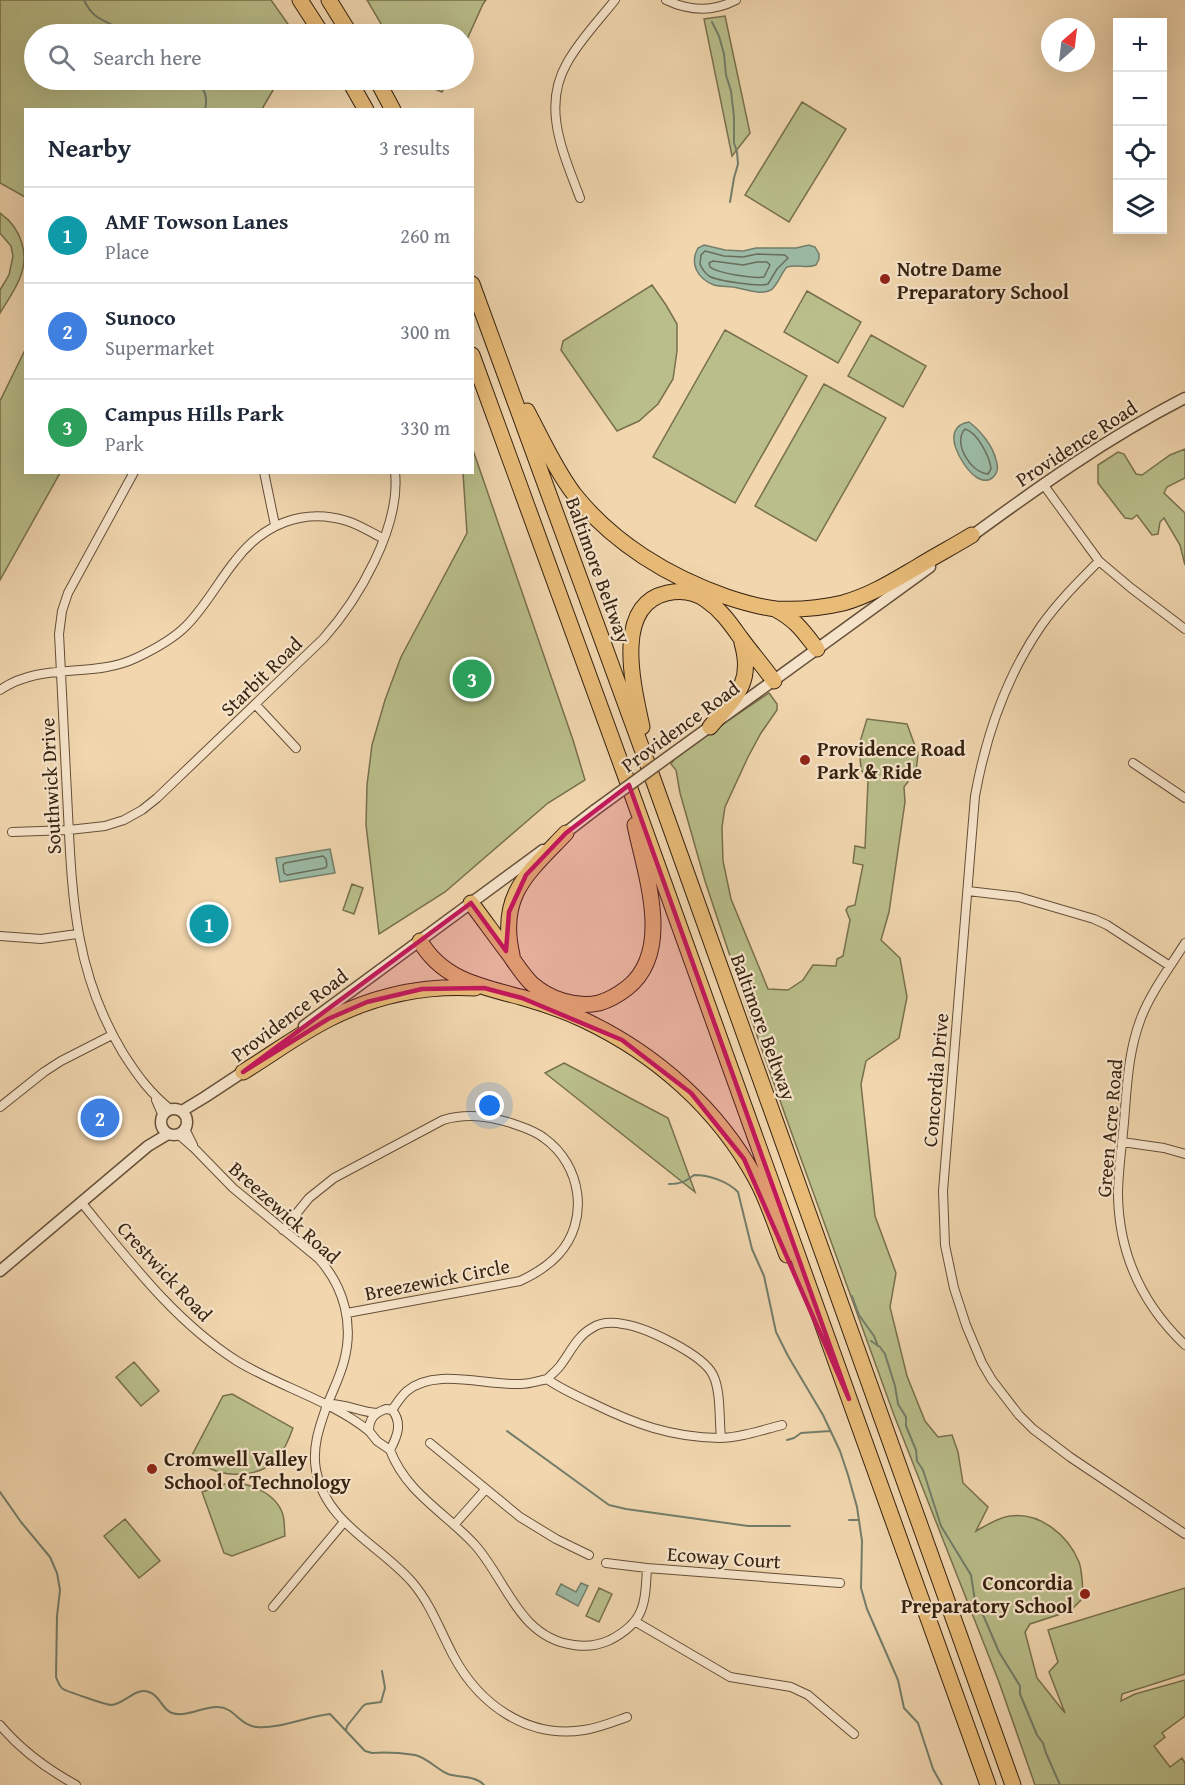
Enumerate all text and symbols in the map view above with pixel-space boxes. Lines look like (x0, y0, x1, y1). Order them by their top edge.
north arrow (1041, 18, 1095, 72)
map controls (1113, 18, 1167, 234)
button: + (1113, 18, 1167, 72)
search box (24, 24, 474, 90)
icon: search (45, 41, 78, 74)
text: Search here (93, 41, 202, 73)
button: − (1113, 72, 1167, 126)
button: locate (1113, 126, 1167, 180)
text: Nearby (48, 128, 131, 167)
text: 3 results (379, 133, 450, 162)
button: layers (1113, 180, 1167, 234)
text: AMF Towson Lanes (105, 205, 289, 237)
text: 1 (62, 221, 73, 250)
text: 260 m (400, 221, 450, 250)
text: Place (105, 237, 149, 266)
place label: Notre Dame Preparatory School (897, 254, 1069, 306)
marker: Notre Dame Preparatory School (878, 272, 892, 286)
text: Sunoco (105, 301, 176, 333)
text: 2 (62, 317, 73, 346)
text: 300 m (400, 317, 450, 346)
text: Supermarket (105, 333, 214, 362)
street label: Providence Road (1009, 393, 1143, 493)
text: Campus Hills Park (105, 397, 284, 429)
text: 3 (62, 413, 73, 442)
text: 330 m (400, 413, 450, 442)
text: Park (105, 429, 144, 458)
street label: Baltimore Beltway (559, 493, 639, 647)
street label: Starbit Road (214, 629, 309, 722)
pin: 3 (452, 656, 492, 702)
street label: Providence Road (615, 673, 745, 779)
street label: Southwick Drive (32, 717, 68, 855)
place label: Providence Road Park & Ride (817, 734, 966, 786)
marker: Providence Road Park & Ride (798, 753, 812, 767)
pin: 1 (190, 902, 228, 946)
street label: Baltimore Beltway (724, 950, 804, 1104)
street label: Providence Road (224, 961, 354, 1069)
street label: Concordia Drive (915, 1012, 955, 1148)
street label: Green Acre Road (1089, 1057, 1130, 1198)
your location (475, 1091, 504, 1120)
pin: 2 (80, 1096, 120, 1140)
street label: Breezewick Road (223, 1154, 347, 1270)
street label: Crestwick Road (111, 1214, 219, 1328)
street label: Breezewick Circle (362, 1251, 512, 1307)
place label: Cromwell Valley School of Technology (164, 1444, 352, 1496)
marker: Cromwell Valley School of Technology (145, 1462, 159, 1476)
street label: Ecoway Court (666, 1539, 782, 1575)
place label: Concordia Preparatory School (901, 1568, 1074, 1620)
marker: Concordia Preparatory School (1078, 1587, 1092, 1601)

